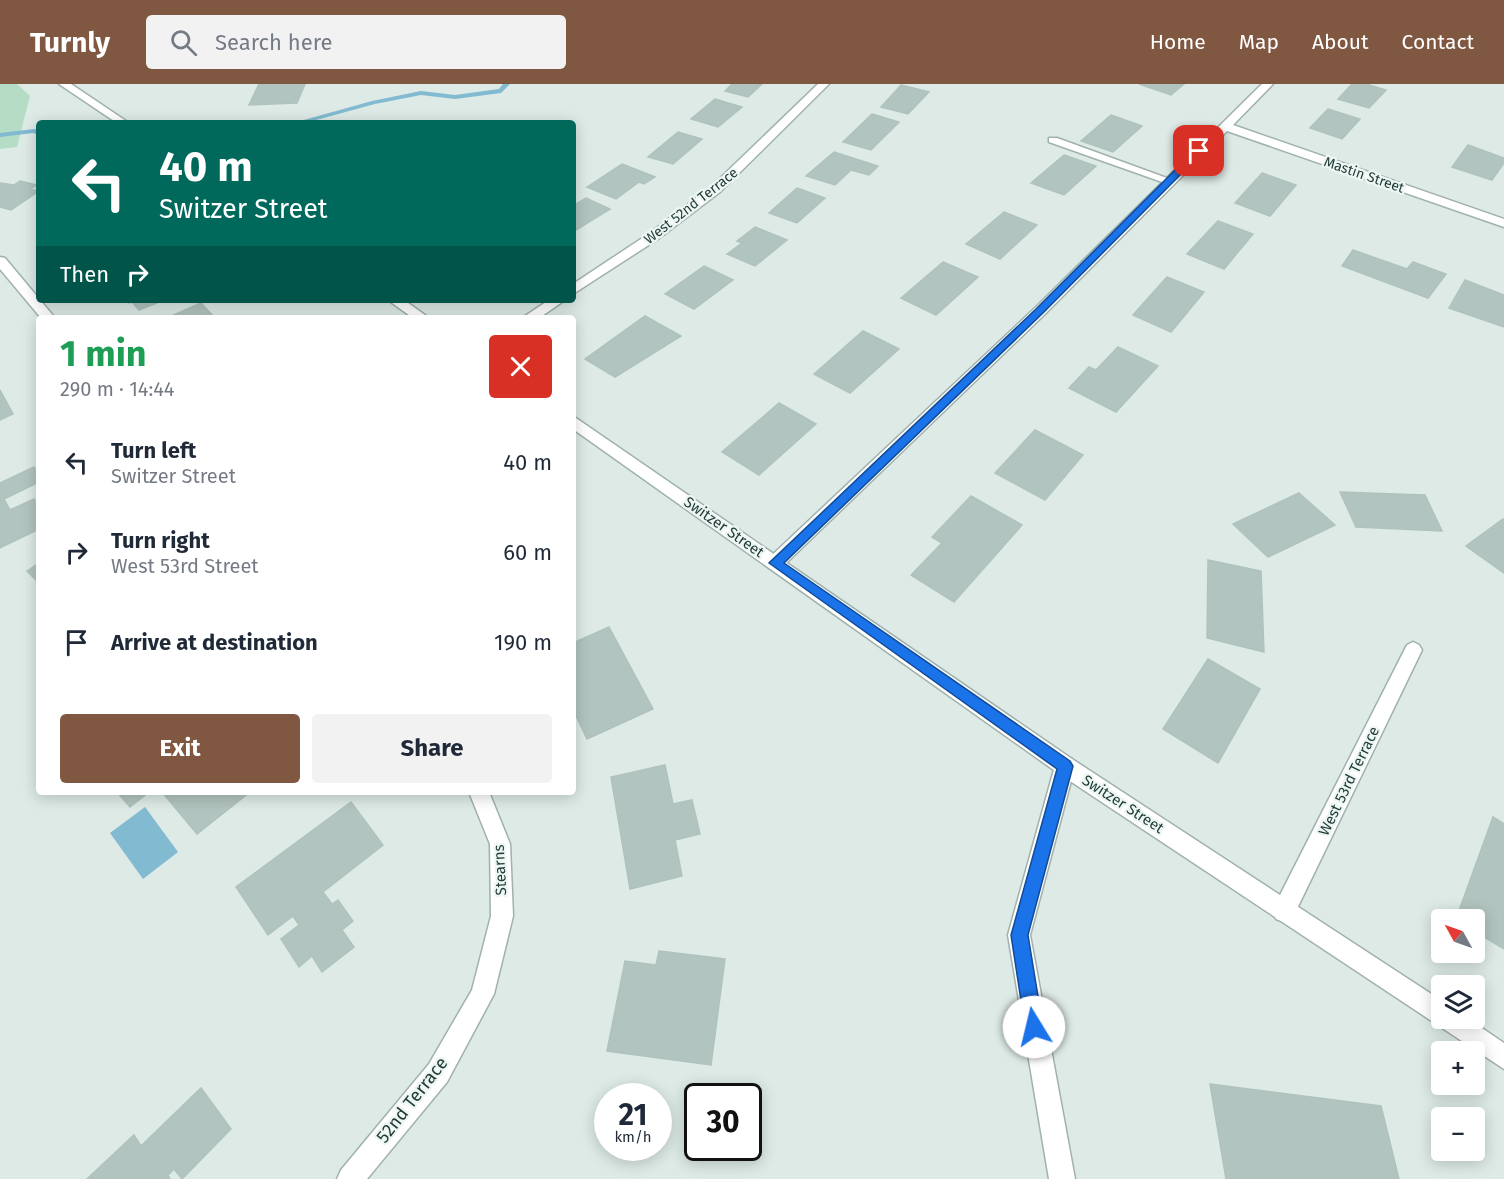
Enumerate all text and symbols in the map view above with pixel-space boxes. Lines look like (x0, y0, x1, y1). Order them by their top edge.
search box (146, 15, 566, 69)
text: Turnly (30, 26, 110, 59)
icon: search (167, 26, 200, 59)
text: Search here (215, 29, 332, 56)
text: Home (1150, 29, 1206, 55)
text: Map (1239, 29, 1279, 55)
text: About (1312, 29, 1369, 55)
text: Contact (1402, 29, 1474, 55)
pin (1173, 125, 1224, 176)
icon: arrive (1182, 134, 1215, 167)
text: 40 m (159, 142, 253, 192)
icon: left (60, 144, 138, 222)
street label: Mastin Street (1322, 153, 1407, 197)
street label: West 52nd Terrace (641, 164, 741, 248)
text: Switzer Street (159, 193, 328, 225)
icon: right (121, 258, 154, 291)
text: Then (60, 261, 109, 288)
text: 1 min (60, 332, 147, 376)
button: close (489, 335, 552, 398)
text: 290 m · 14:44 (60, 377, 174, 401)
text: Turn left (111, 437, 196, 464)
icon: left (60, 446, 93, 479)
text: 40 m (503, 449, 552, 476)
text: Switzer Street (111, 464, 236, 488)
street label: Switzer Street (680, 493, 768, 562)
text: Turn right (111, 527, 210, 554)
icon: right (60, 536, 93, 569)
text: 60 m (503, 539, 552, 566)
text: West 53rd Street (111, 554, 259, 578)
icon: arrive (60, 626, 93, 659)
text: Arrive at destination (111, 629, 318, 656)
text: 190 m (494, 629, 552, 656)
button: Exit (60, 714, 300, 783)
button: Share (312, 714, 552, 783)
street label: West 53rd Terrace (1315, 723, 1383, 839)
street label: Switzer Street (1079, 771, 1168, 837)
street label: Stearns (490, 844, 510, 896)
north arrow (1431, 909, 1485, 963)
map controls (1431, 909, 1485, 1161)
button: layers (1431, 975, 1485, 1029)
position arrow (1002, 995, 1066, 1059)
button: + (1431, 1041, 1485, 1095)
street label: 52nd Terrace (372, 1053, 452, 1147)
speed limit sign: 30 (684, 1083, 762, 1161)
text: 21 (619, 1097, 647, 1133)
button: − (1431, 1107, 1485, 1161)
text: km/h (614, 1128, 652, 1146)

